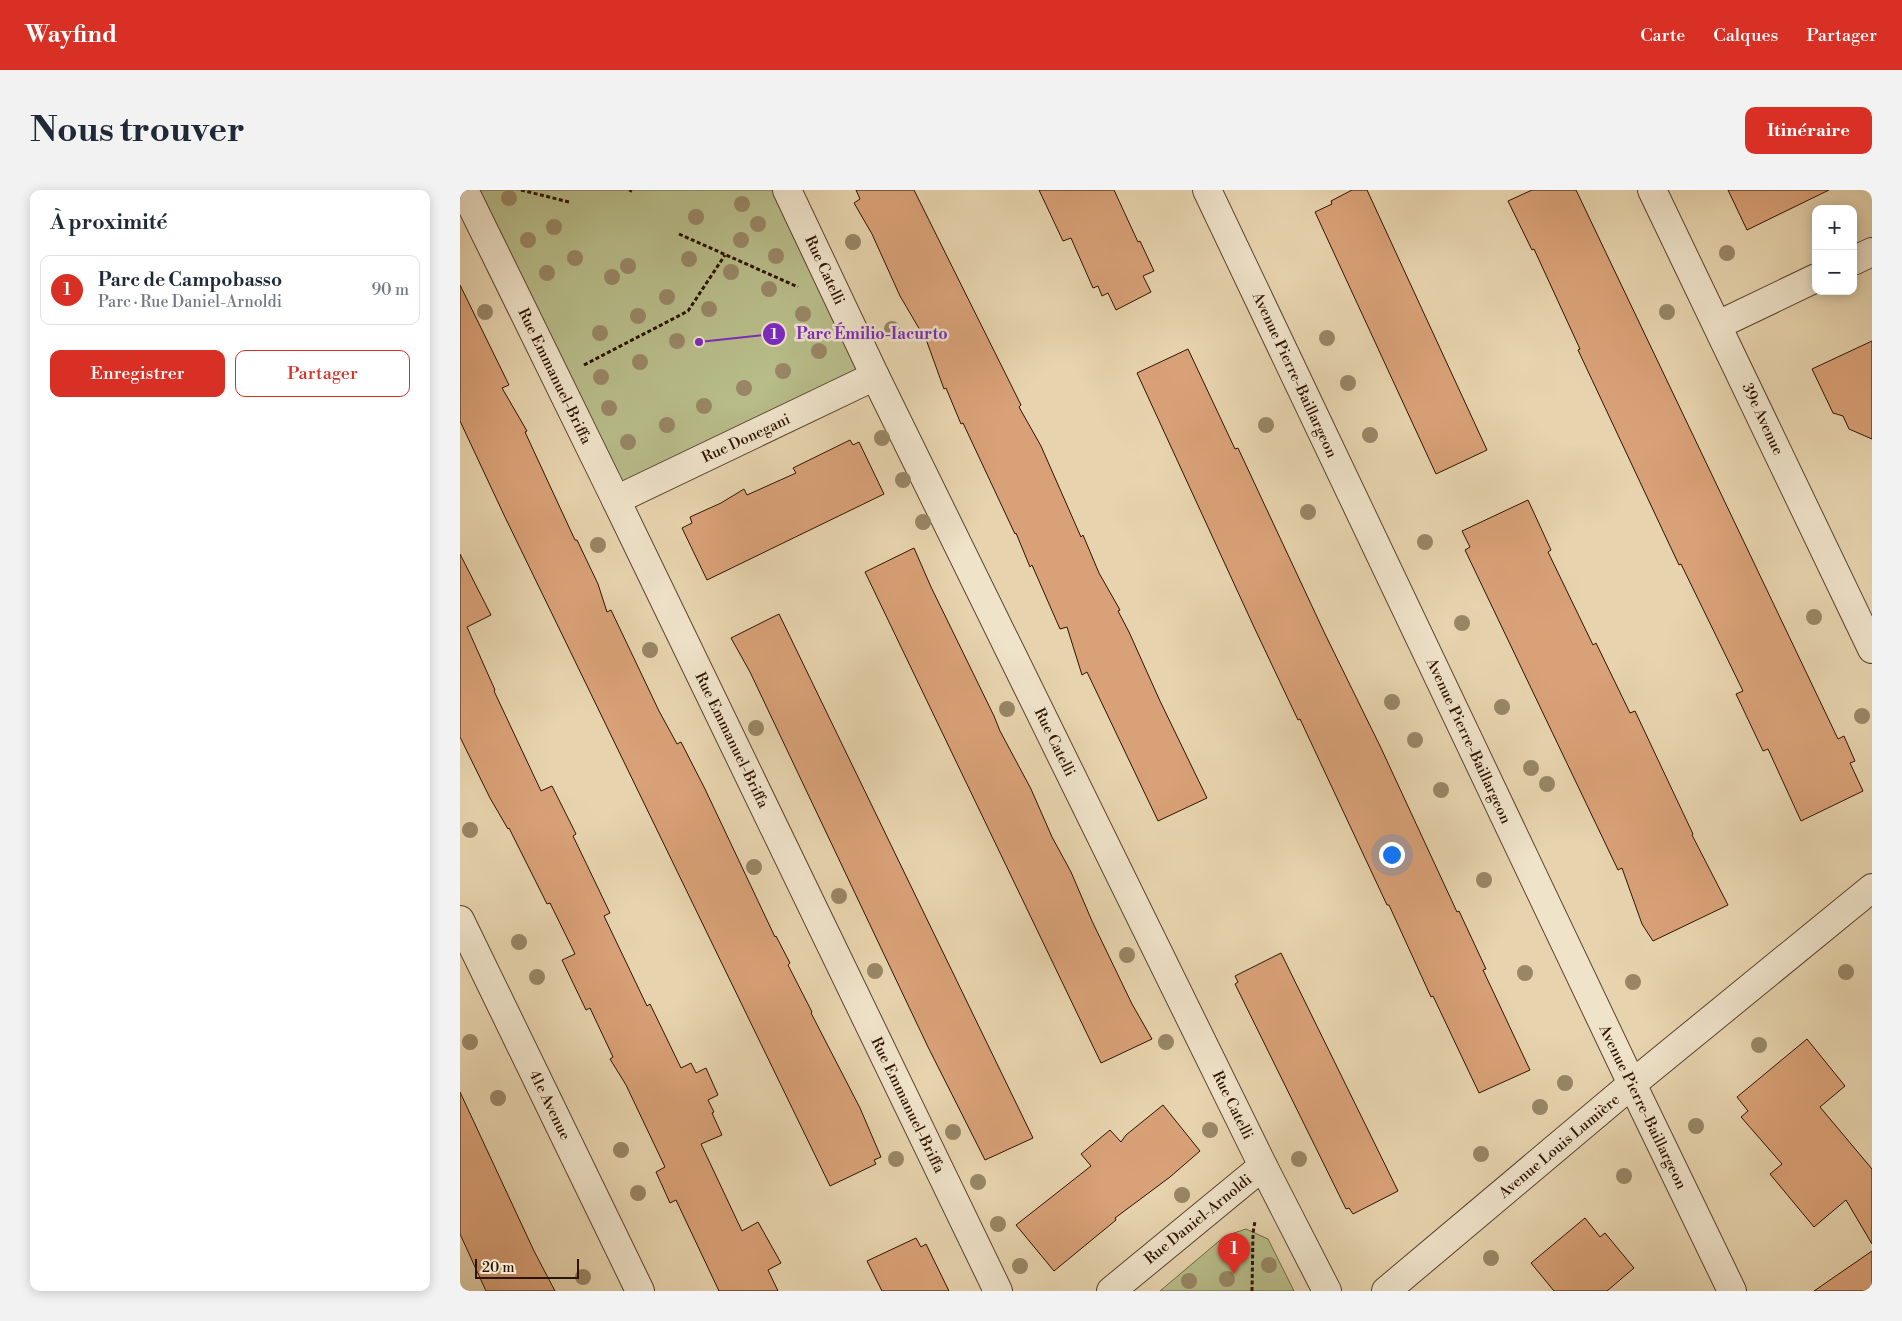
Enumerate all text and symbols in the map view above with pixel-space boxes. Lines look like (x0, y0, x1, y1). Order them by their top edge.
text: Wayfind (25, 20, 117, 50)
text: Carte (1640, 24, 1685, 47)
text: Calques (1713, 24, 1778, 47)
text: Partager (1806, 24, 1877, 47)
button: Itinéraire (1745, 107, 1872, 154)
text: Nous trouver (30, 109, 245, 152)
map controls (1812, 205, 1857, 295)
button: + (1812, 205, 1857, 250)
text: À proximité (50, 210, 167, 236)
street label: Rue Catelli (800, 233, 849, 308)
button: − (1812, 250, 1857, 295)
text: Parc de Campobasso (98, 268, 282, 292)
text: 1 (63, 280, 71, 300)
text: 90 m (371, 280, 409, 300)
street label: Avenue Pierre-Baillargeon (1247, 289, 1341, 461)
text: Parc · Rue Daniel-Arnoldi (98, 292, 282, 312)
street label: Rue Emmanuel-Briffa (513, 305, 596, 448)
callout: Parc Émilio-Iacurto (762, 318, 958, 349)
text: Parc Émilio-Iacurto (796, 322, 948, 344)
text: 1 (770, 325, 778, 344)
button: Enregistrer (50, 350, 225, 397)
button: Partager (235, 350, 410, 397)
street label: 39e Avenue (1738, 380, 1788, 458)
street label: Rue Donegani (699, 410, 794, 467)
street label: Avenue Pierre-Baillargeon (1421, 655, 1515, 827)
street label: Rue Emmanuel-Briffa (690, 669, 773, 812)
street label: Rue Catelli (1030, 705, 1079, 780)
your location (1379, 842, 1405, 868)
street label: Avenue Pierre-Baillargeon (1594, 1021, 1691, 1193)
street label: Rue Emmanuel-Briffa (866, 1034, 949, 1177)
street label: 41e Avenue (524, 1067, 575, 1143)
street label: Rue Catelli (1208, 1068, 1257, 1143)
street label: Avenue Louis Lumière (1494, 1090, 1624, 1203)
street label: Rue Daniel-Arnoldi (1141, 1170, 1256, 1269)
pin: 1 (1218, 1233, 1250, 1274)
scale bar (475, 1256, 579, 1279)
text: 20 m (482, 1259, 514, 1277)

